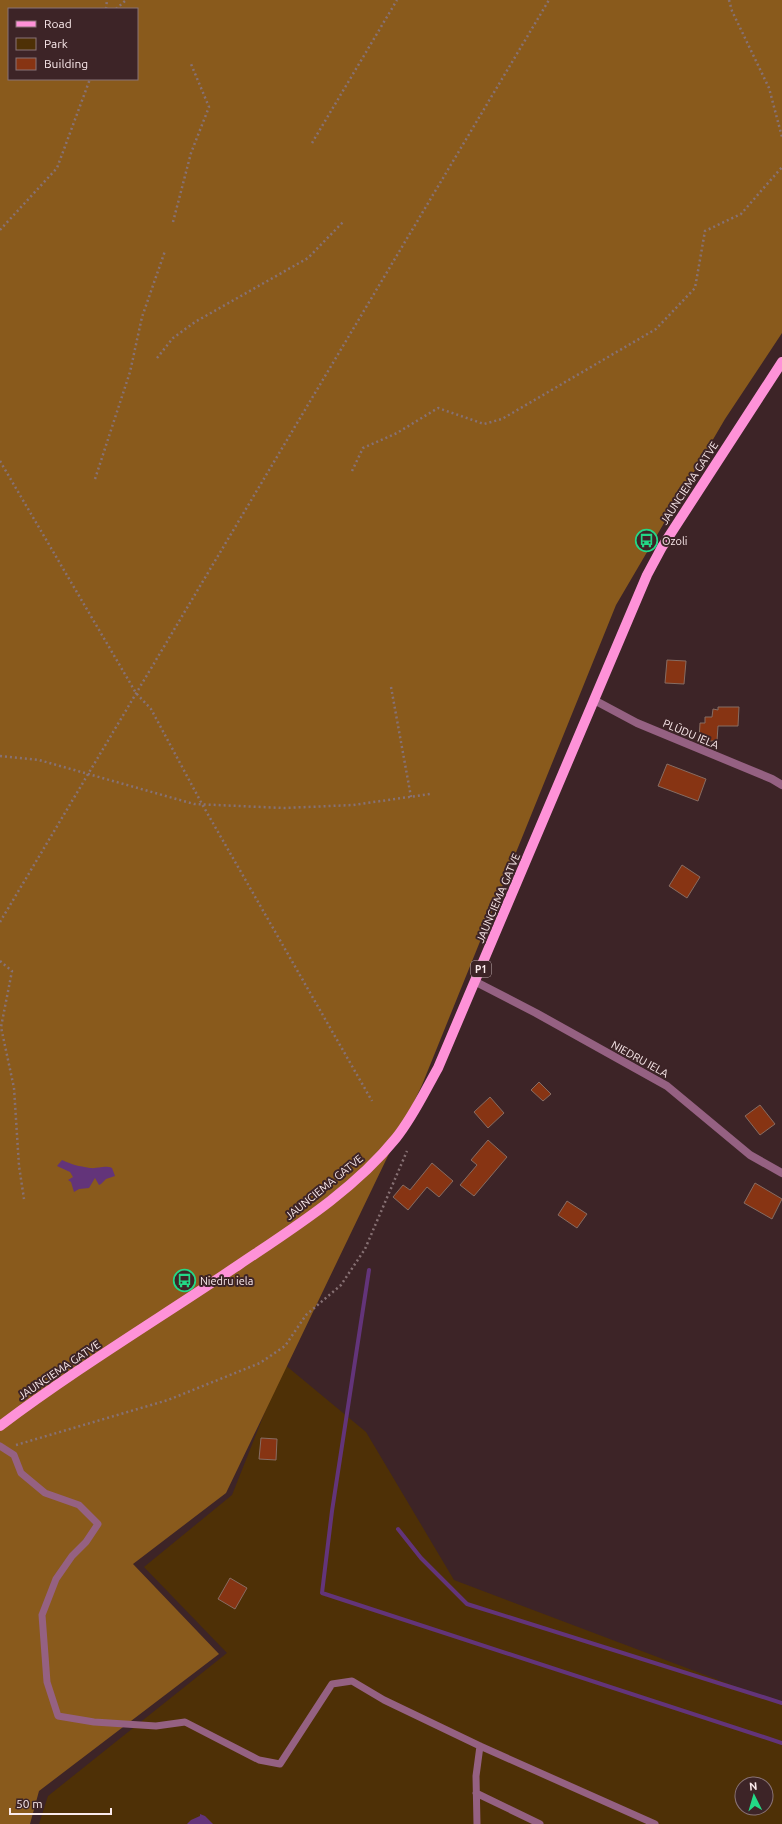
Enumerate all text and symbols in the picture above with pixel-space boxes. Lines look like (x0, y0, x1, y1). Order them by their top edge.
legend (8, 8, 138, 80)
text: Road (44, 17, 72, 30)
text: Park (44, 37, 68, 50)
text: Building (44, 57, 88, 70)
street label: JAUNCIEMA GATVE (658, 439, 720, 527)
bus stop icon: Ozoli (634, 528, 660, 554)
place label: Ozoli (662, 535, 687, 547)
street label: PLŪDU IELA (661, 717, 721, 751)
street label: JAUNCIEMA GATVE (474, 851, 522, 945)
road number: P1 (471, 961, 491, 977)
street label: NIEDRU IELA (609, 1038, 671, 1080)
street label: JAUNCIEMA GATVE (283, 1152, 365, 1222)
bus stop icon: Niedru iela (171, 1268, 197, 1294)
place label: Niedru iela (200, 1275, 253, 1287)
street label: JAUNCIEMA GATVE (16, 1338, 102, 1402)
north arrow (734, 1776, 774, 1816)
text: N (749, 1780, 758, 1792)
scale bar (10, 1790, 111, 1816)
text: 50 m (16, 1797, 43, 1810)

